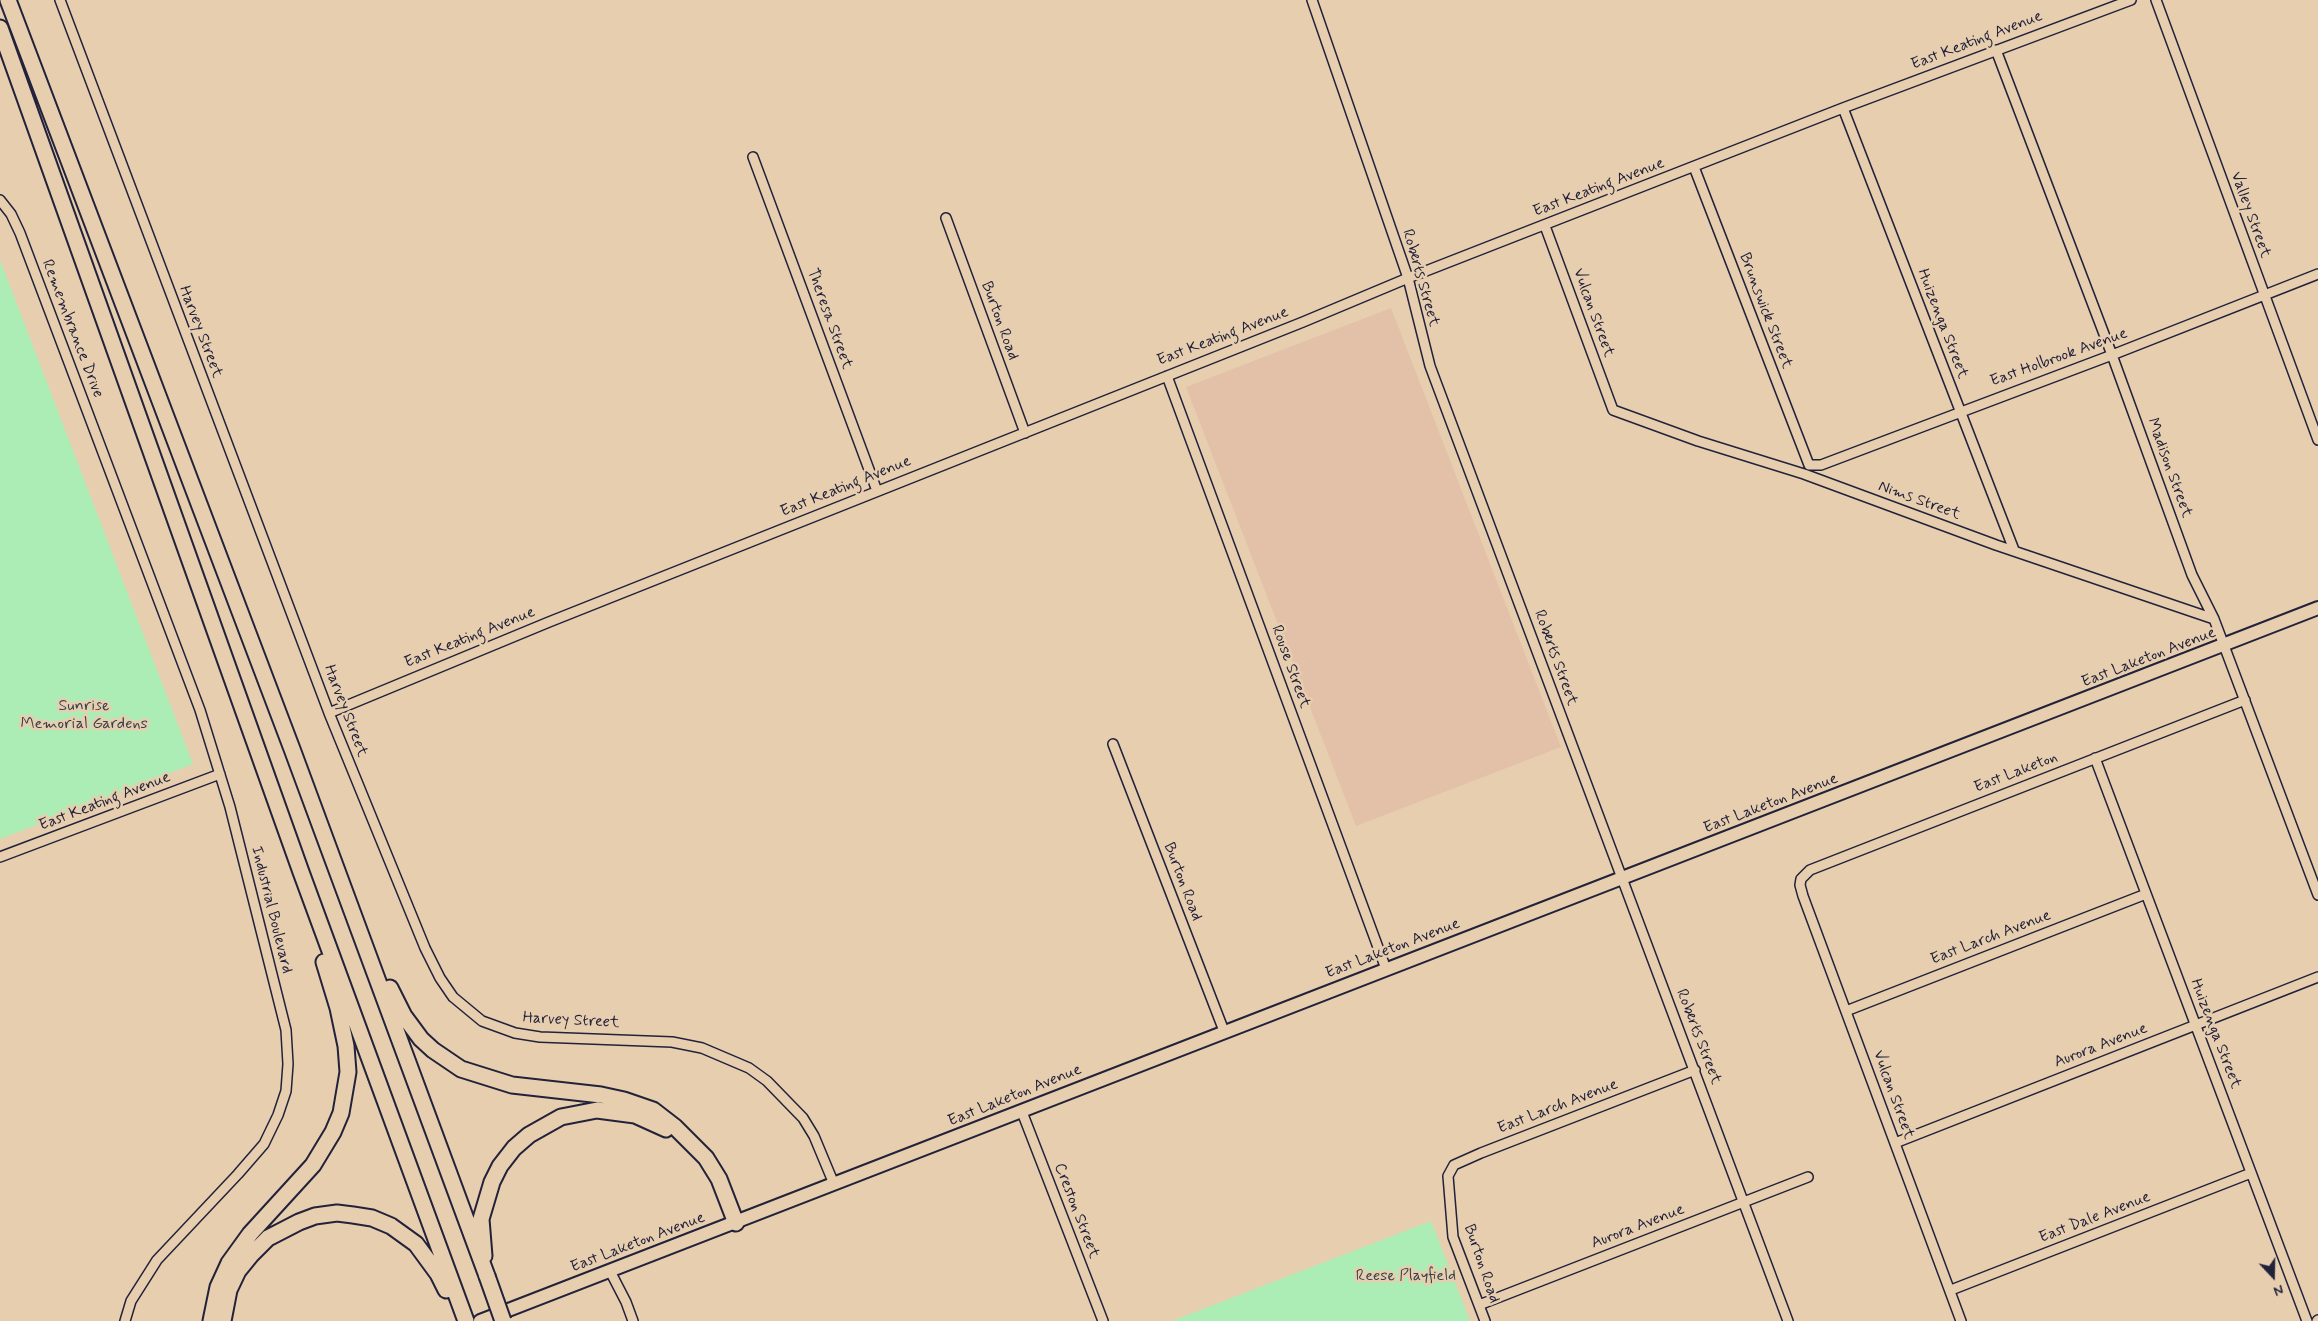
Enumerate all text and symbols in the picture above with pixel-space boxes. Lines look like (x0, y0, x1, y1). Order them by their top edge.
street label: East Keating Avenue (1909, 7, 2045, 75)
street label: East Keating Avenue (1531, 154, 1667, 222)
street label: Valley Street (2226, 169, 2274, 261)
street label: Roberts Street (1397, 227, 1443, 329)
street label: Brunswick Street (1734, 250, 1796, 372)
street label: Remembrance Drive (37, 257, 107, 401)
street label: Theresa Street (802, 266, 856, 372)
street label: Vulcan Street (1568, 266, 1618, 360)
street label: Huizenga Street (1912, 266, 1972, 382)
street label: Burton Road (976, 279, 1022, 363)
street label: Harvey Street (174, 283, 226, 381)
street label: East Keating Avenue (1155, 303, 1291, 371)
street label: East Holbrook Avenue (1988, 324, 2130, 392)
street label: Madison Street (2142, 416, 2196, 520)
street label: East Keating Avenue (778, 452, 914, 522)
street label: Nims Street (1875, 477, 1963, 525)
street label: East Keating Avenue (402, 603, 538, 673)
street label: Roberts Street (1529, 608, 1581, 708)
street label: Rouse Street (1266, 623, 1314, 711)
street label: East Laketon Avenue (2079, 624, 2219, 692)
street label: Harvey Street (319, 662, 371, 760)
park label: Sunrise Memorial Gardens (20, 697, 148, 735)
street label: East Laketon (1972, 748, 2060, 798)
street label: East Keating Avenue (37, 768, 173, 836)
street label: East Laketon Avenue (1701, 770, 1841, 838)
street label: Burton Road (1158, 840, 1206, 924)
street label: Industrial Boulevard (246, 844, 296, 976)
street label: East Larch Avenue (1928, 906, 2054, 970)
street label: East Laketon Avenue (1323, 915, 1463, 983)
street label: Huizenga Street (2185, 976, 2245, 1092)
street label: Roberts Street (1671, 987, 1725, 1087)
street label: Harvey Street (522, 1009, 620, 1033)
street label: Aurora Avenue (2052, 1019, 2150, 1073)
street label: Vulcan Street (1868, 1048, 1918, 1142)
street label: East Laketon Avenue (945, 1060, 1085, 1132)
street label: East Larch Avenue (1495, 1075, 1621, 1139)
street label: Creston Street (1049, 1161, 1103, 1261)
street label: East Dale Avenue (2037, 1188, 2153, 1248)
street label: Aurora Avenue (1589, 1200, 1687, 1254)
street label: East Laketon Avenue (568, 1209, 708, 1277)
street label: Burton Road (1459, 1222, 1503, 1306)
north arrow (2248, 1251, 2298, 1301)
park label: Reese Playfield (1356, 1267, 1456, 1287)
text: N (2271, 1280, 2286, 1300)

